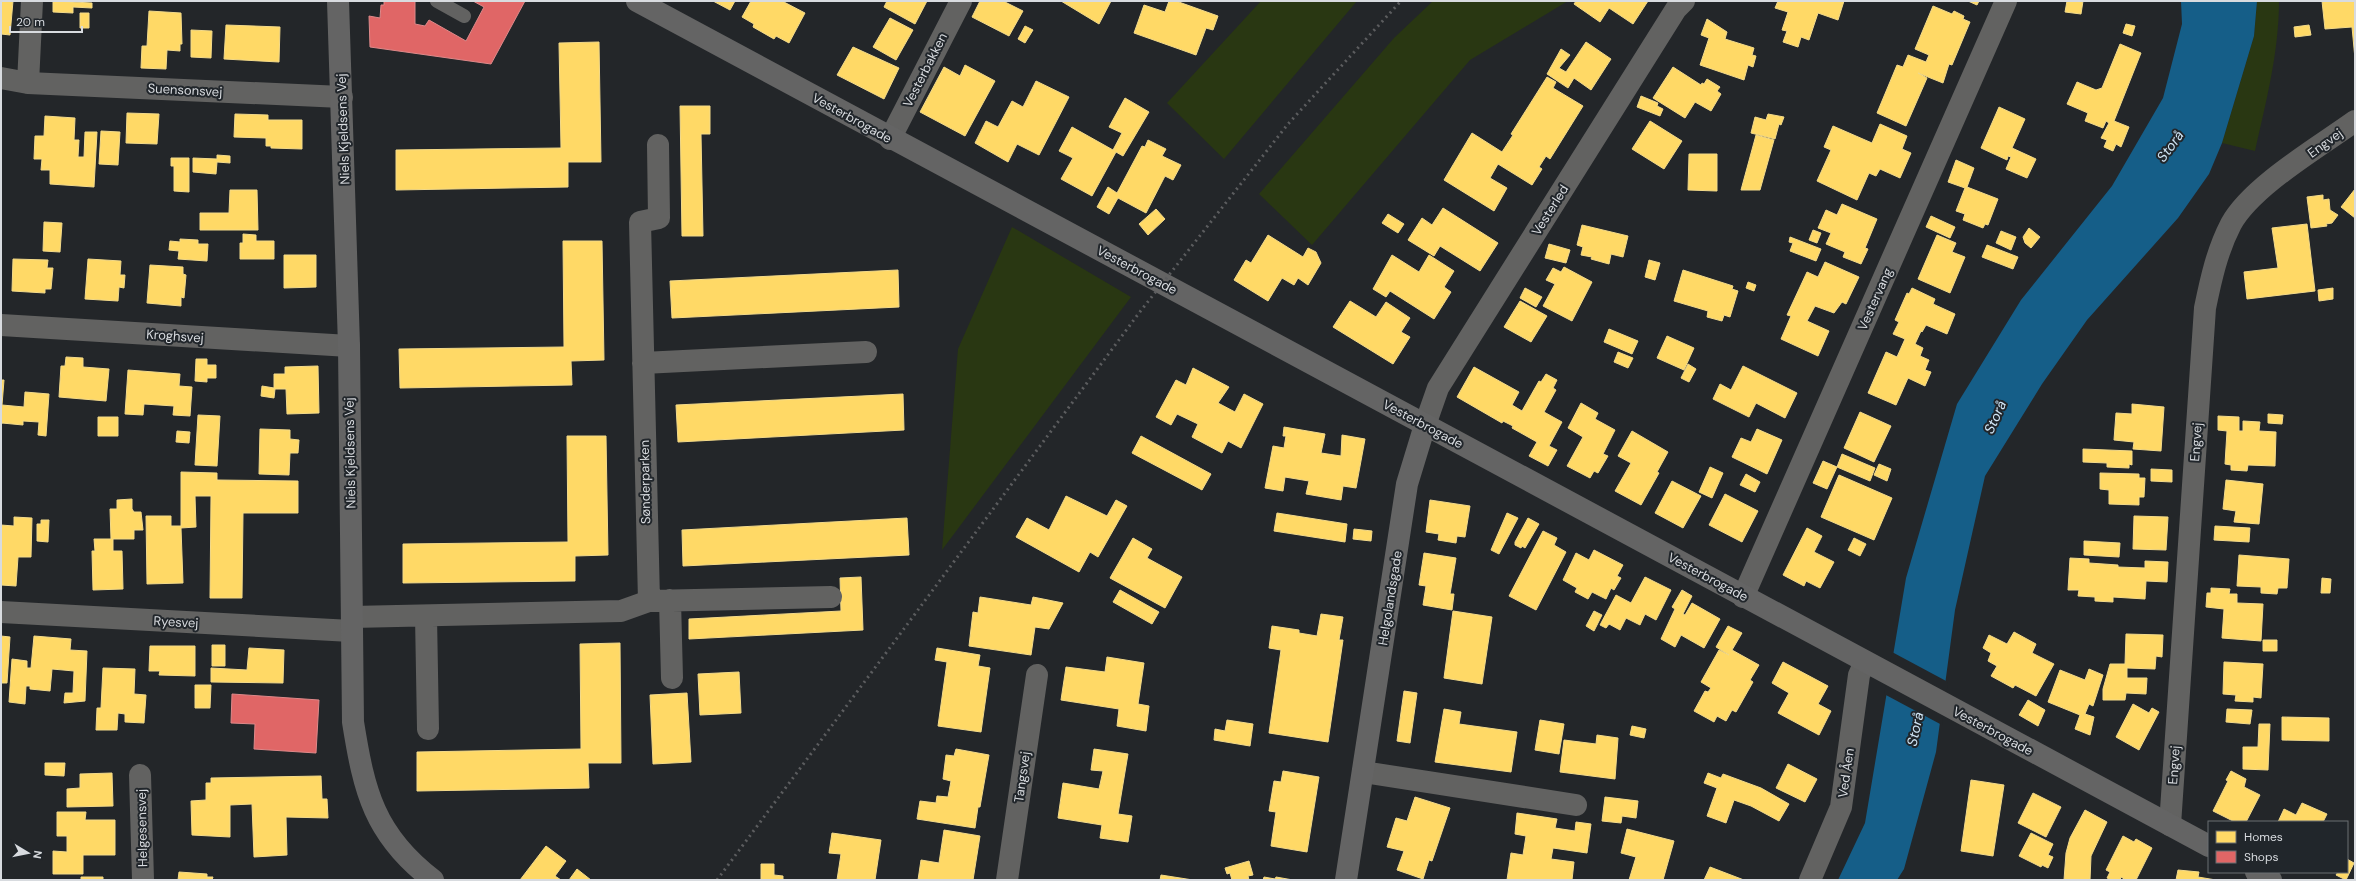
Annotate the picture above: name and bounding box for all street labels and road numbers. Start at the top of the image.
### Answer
street label: Vesterbakken [899,30,951,110]
street label: Niels Kjeldsens Vej [333,73,353,185]
street label: Suensonsvej [147,80,223,100]
street label: Vesterbrogade [809,89,895,147]
street label: Engvej [2304,125,2346,161]
street label: Vesterled [1528,181,1572,239]
street label: Vesterbrogade [1094,242,1180,298]
street label: Vestervang [1854,265,1896,333]
street label: Kroghsvej [146,326,204,346]
street label: Vesterbrogade [1380,396,1466,452]
street label: Niels Kjeldsens Vej [341,397,359,509]
street label: Engvej [2186,422,2206,462]
street label: Sønderparken [636,440,654,524]
street label: Helgolandsgade [1374,549,1406,647]
street label: Vesterbrogade [1665,549,1751,605]
street label: Ryesvej [153,612,199,632]
street label: Vesterbrogade [1950,703,2036,759]
street label: Engvej [2164,745,2184,785]
street label: Ved Åen [1834,747,1858,799]
street label: Tangsvej [1010,750,1034,804]
street label: Helgesensvej [133,789,151,867]

